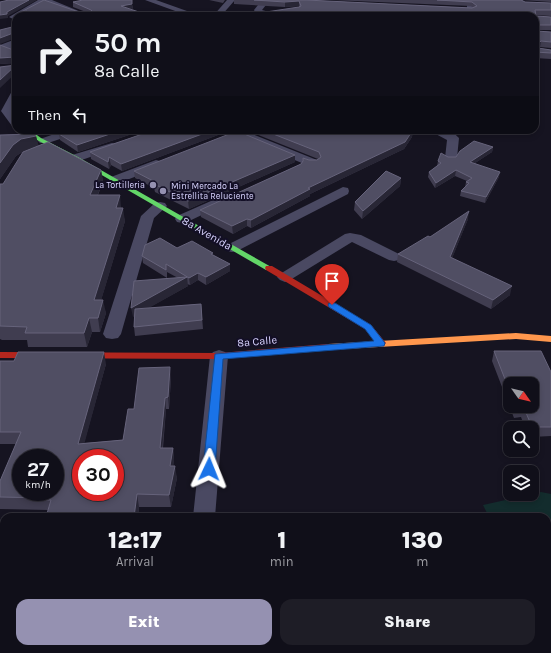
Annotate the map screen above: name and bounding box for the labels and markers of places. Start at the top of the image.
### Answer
place label: La Tortilleria [95,180,145,190]
marker: La Tortilleria [148,180,158,190]
place label: Mini Mercado La Estrellita Reluciente [171,181,254,201]
marker: Mini Mercado La Estrellita Reluciente [158,186,168,196]
pin [315,264,349,305]

